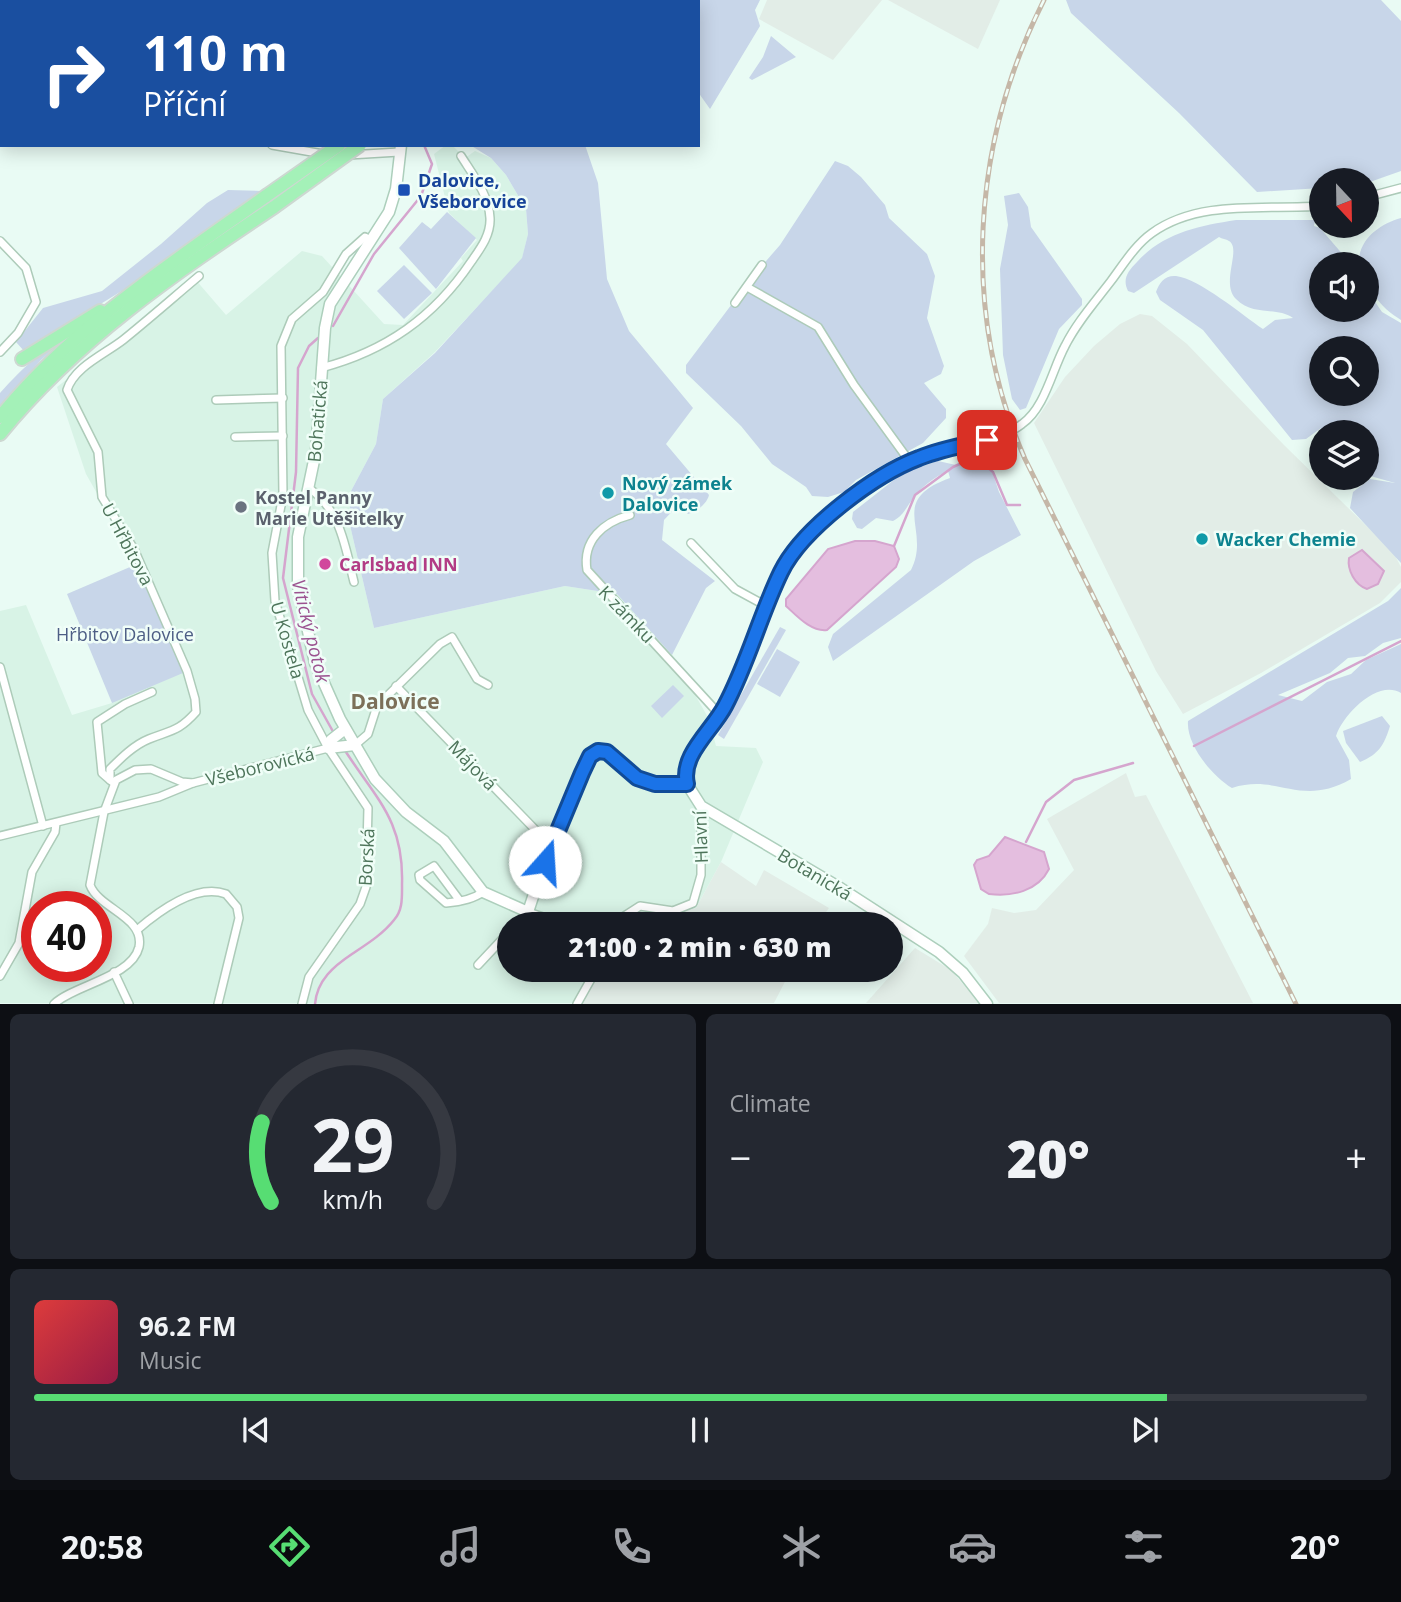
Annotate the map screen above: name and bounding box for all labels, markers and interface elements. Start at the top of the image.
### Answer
text: 110 m [143,19,288,85]
icon: right [28,28,119,119]
text: Příční [143,82,226,125]
place label: Dalovice, Všeborovice [418,168,527,213]
north arrow [1309,168,1379,238]
map controls [1309,168,1379,490]
marker: Dalovice, Všeborovice [396,182,412,198]
button: sound [1309,252,1379,322]
button: search [1309,336,1379,406]
street label: Bohatická [301,379,333,463]
pin [957,410,1017,470]
button: layers [1309,420,1379,490]
icon: arrive [968,421,1006,459]
place label: Nový zámek Dalovice [622,471,733,516]
place label: Kostel Panny Marie Utěšitelky [255,485,404,530]
marker: Nový zámek Dalovice [600,485,616,501]
street label: U Hřbitova [96,499,160,589]
marker: Kostel Panny Marie Utěšitelky [233,499,249,515]
place label: Wacker Chemie [1216,527,1356,551]
marker: Wacker Chemie [1194,531,1210,547]
place label: Carlsbad INN [339,552,458,576]
marker: Carlsbad INN [317,556,333,572]
water label: Vitický potok [286,577,337,686]
street label: K zámku [594,580,660,648]
street label: U Kostela [266,599,310,681]
park label: Hřbitov Dalovice [56,622,194,646]
district label: Dalovice [350,687,440,715]
street label: Májová [443,735,503,795]
street label: Všeborovická [203,741,317,791]
street label: Hlavní [687,810,713,864]
position arrow [508,825,582,899]
street label: Borská [353,827,379,887]
street label: Botanická [773,842,857,906]
speed limit sign: 40 [21,891,112,982]
text: 21:00 · 2 min · 630 m [569,929,831,965]
text: Climate [730,1087,811,1119]
text: 29 [311,1095,394,1194]
text: 20° [1007,1122,1090,1193]
text: − [730,1131,751,1183]
text: + [1345,1131,1367,1183]
text: km/h [322,1182,383,1216]
text: 96.2 FM [139,1308,237,1344]
text: Music [139,1344,202,1376]
icon: previous [237,1411,275,1449]
icon: pause [681,1411,719,1449]
icon: next [1126,1411,1164,1449]
icon: directions [265,1522,314,1571]
icon: music [436,1522,485,1571]
icon: phone [607,1522,656,1571]
icon: climate [777,1522,826,1571]
icon: car [948,1522,997,1571]
icon: filters [1119,1522,1168,1571]
text: 20:58 [61,1525,143,1568]
text: 20° [1290,1525,1340,1568]

